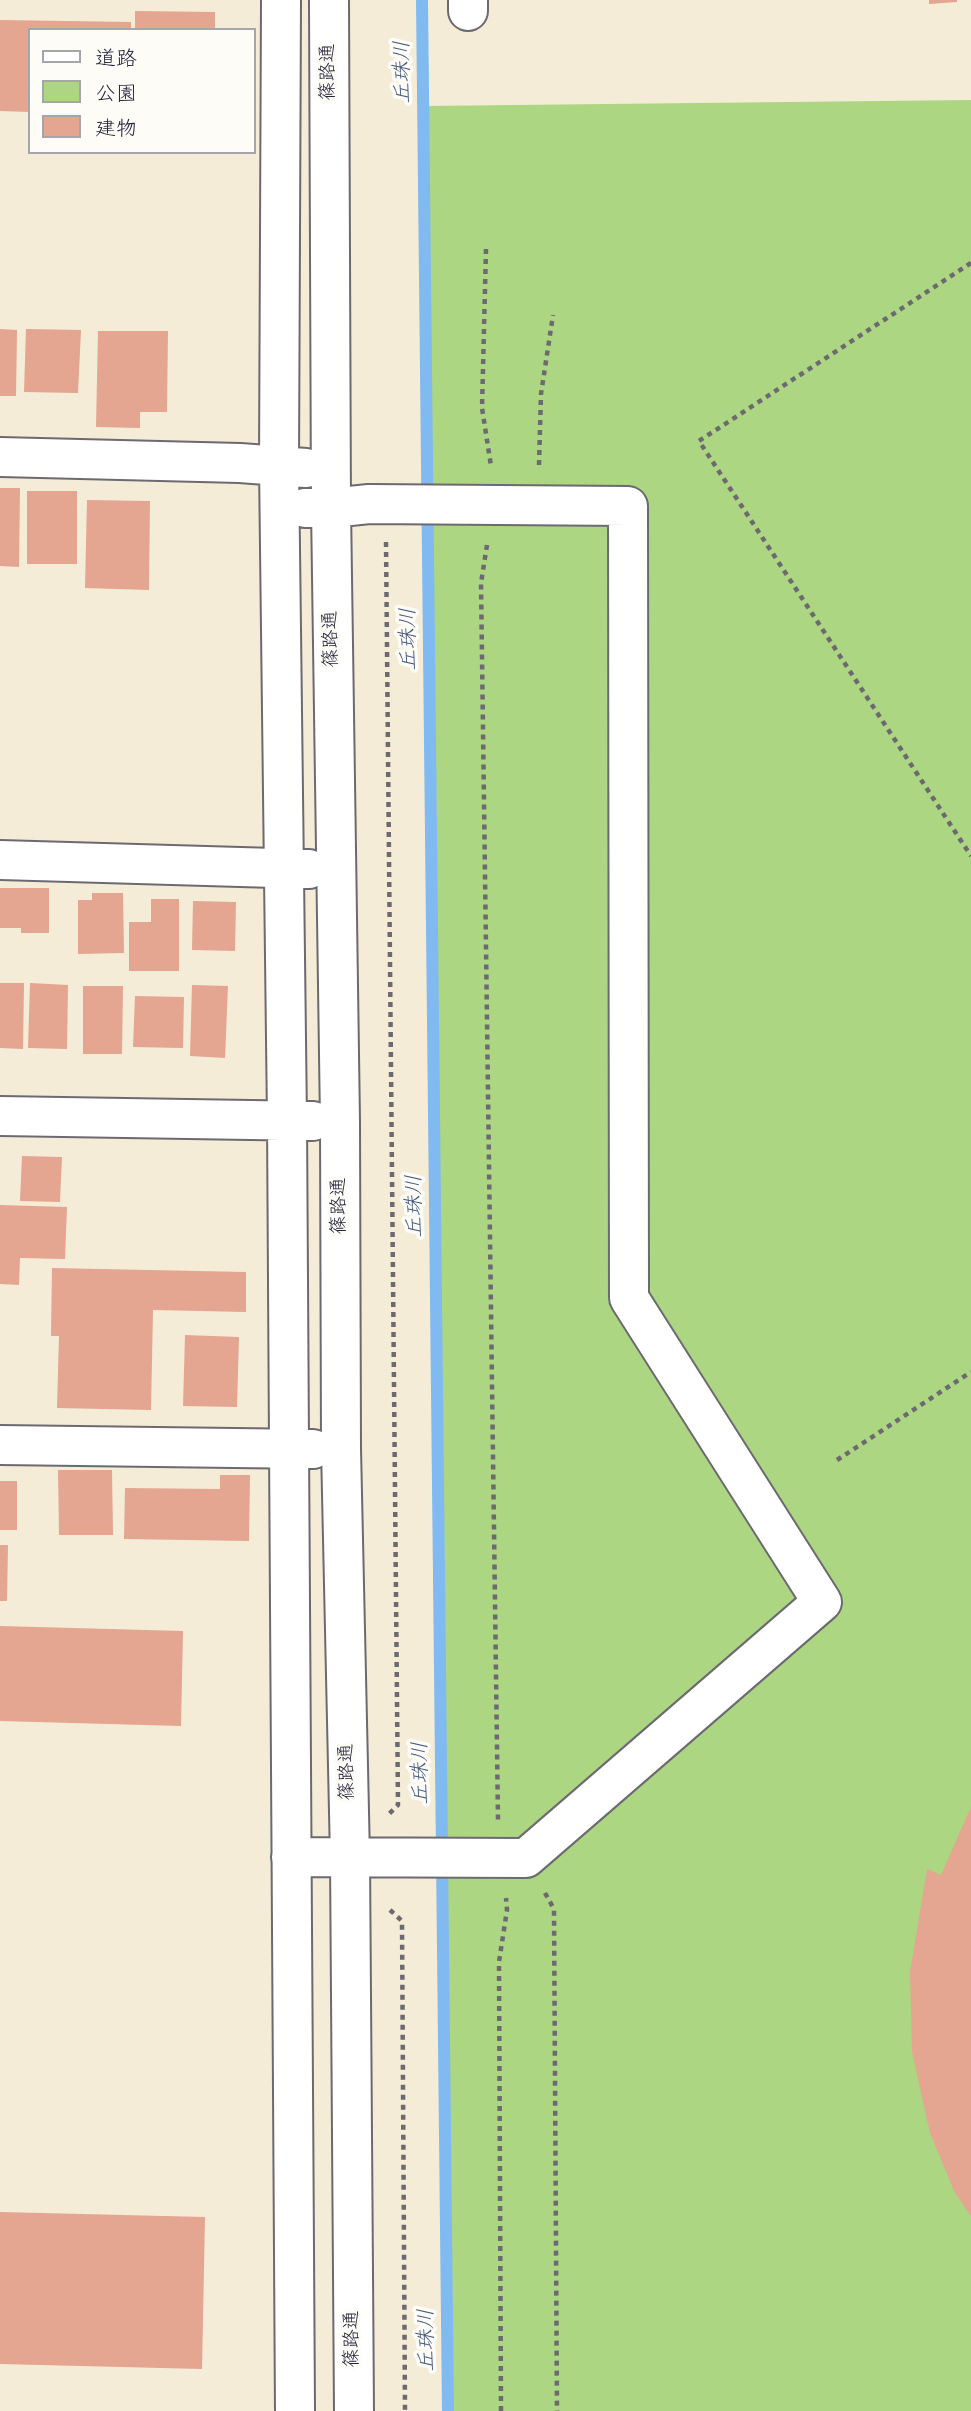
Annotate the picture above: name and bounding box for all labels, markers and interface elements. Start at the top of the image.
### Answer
legend [28,28,256,154]
water label: 丘珠川 [391,40,417,104]
text: 道路 [95,44,137,73]
street label: 篠路通 [318,44,340,100]
text: 公園 [95,79,137,108]
text: 建物 [95,114,137,143]
water label: 丘珠川 [397,607,423,671]
street label: 篠路通 [320,610,344,668]
water label: 丘珠川 [403,1174,429,1238]
street label: 篠路通 [329,1178,351,1234]
water label: 丘珠川 [409,1741,435,1805]
street label: 篠路通 [336,1743,360,1801]
water label: 丘珠川 [415,2308,441,2372]
street label: 篠路通 [342,2311,364,2367]

